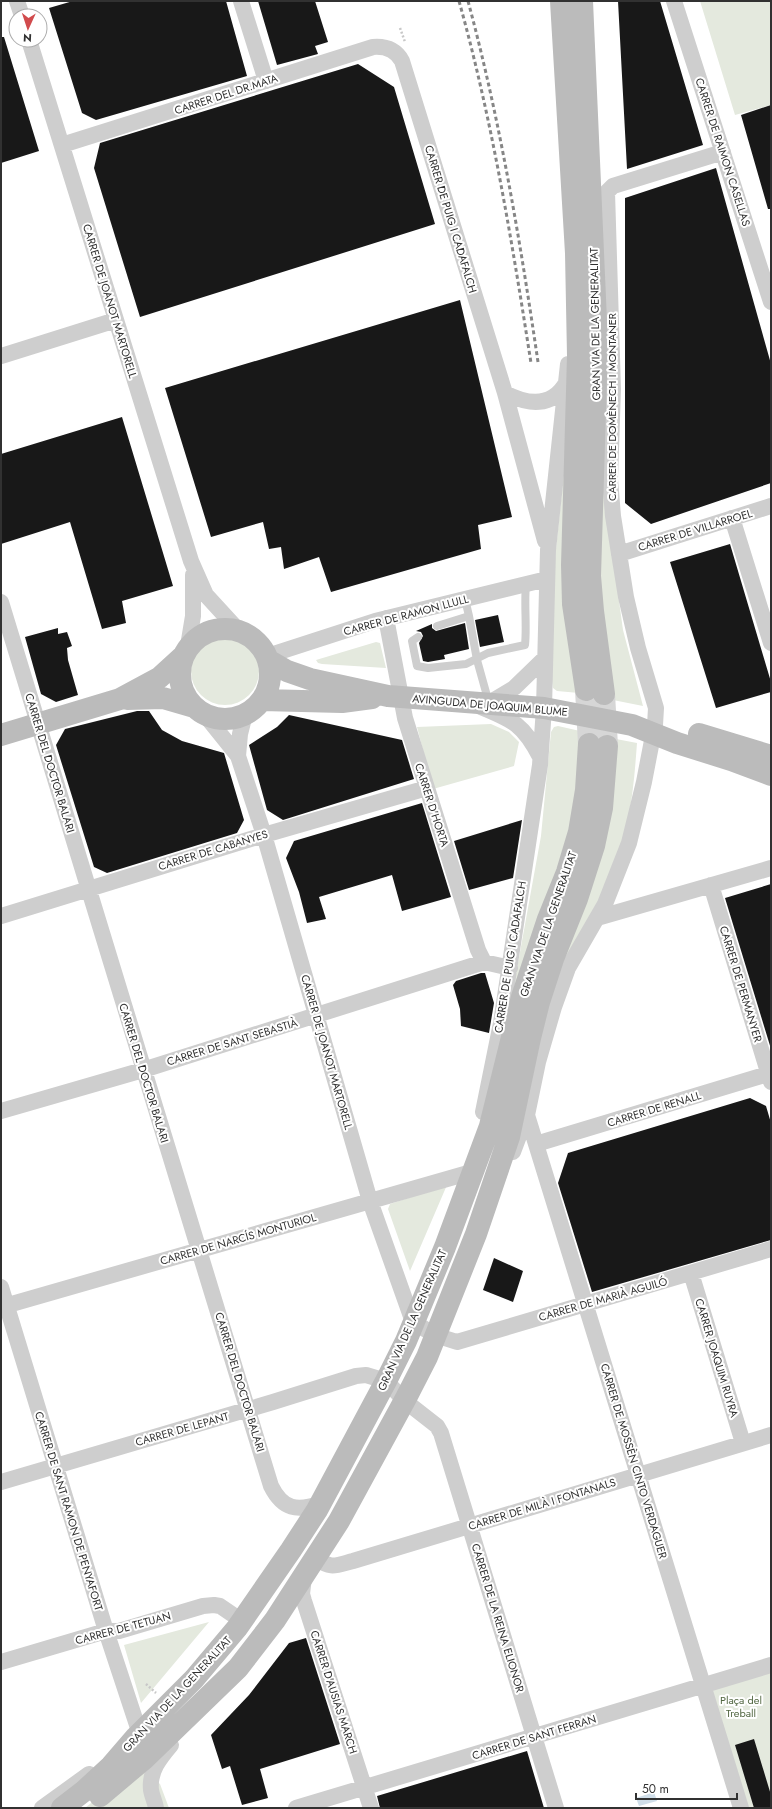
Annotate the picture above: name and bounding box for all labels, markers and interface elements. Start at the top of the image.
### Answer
north arrow [8,8,48,48]
text: N [23,30,32,46]
street label: CARRER DEL DR.MATA [172,69,280,118]
street label: CARRER DE RAIMON CASELLAS [691,76,755,228]
street label: CARRER DE PUIG I CADAFALCH [421,143,481,295]
street label: CARRER DE JOANOT MARTORELL [79,222,141,380]
street label: GRAN VIA DE LA GENERALITAT [586,247,604,401]
street label: CARRER DE DOMÈNECH I MONTANER [604,312,620,501]
street label: CARRER DE VILLARROEL [636,505,754,555]
street label: CARRER DE RAMON LLULL [342,591,470,639]
street label: AVINGUDA DE JOAQUIM BLUME [412,690,568,720]
street label: CARRER DEL DOCTOR BALARI [21,691,79,835]
street label: CARRER D'HORTA [411,761,453,850]
street label: CARRER DE CABANYES [156,826,270,874]
street label: GRAN VIA DE LA GENERALITAT [516,849,580,999]
street label: CARRER DE PUIG I CADAFALCH [490,880,530,1034]
street label: CARRER DE PERMANYER [716,924,767,1045]
street label: CARRER DE JOANOT MARTORELL [297,973,357,1131]
street label: CARRER DEL DOCTOR BALARI [115,1001,173,1145]
street label: CARRER DE SANT SEBASTIÀ [165,1014,300,1070]
street label: CARRER DE RENALL [605,1087,703,1131]
street label: CARRER DE NARCÍS MONTURIOL [158,1209,318,1269]
street label: GRAN VIA DE LA GENERALITAT [374,1247,450,1393]
street label: CARRER DE MARIÀ AGUILÓ [537,1273,670,1325]
street label: CARRER JOAQUIM RUYRA [691,1297,743,1420]
street label: CARRER DEL DOCTOR BALARI [211,1310,269,1454]
street label: CARRER DE MOSSÈN CINTO VERDAGUER [597,1361,672,1561]
street label: CARRER DE LEPANT [133,1408,231,1450]
street label: CARRER DE SANT RAMON DE PENYAFORT [31,1409,107,1613]
street label: CARRER DE MILÀ I FONTANALS [466,1474,618,1534]
street label: CARRER DE LA REINA ELIONOR [468,1542,529,1695]
street label: CARRER DE TETUAN [73,1608,173,1648]
street label: CARRER D'AUSIAS MARCH [307,1628,361,1756]
street label: GRAN VIA DE LA GENERALITAT [119,1633,235,1755]
park label: Plaça del Treball [720,1692,762,1721]
street label: CARRER DE SANT FERRAN [470,1710,598,1764]
scale bar [636,1775,737,1801]
text: 50 m [642,1780,669,1798]

